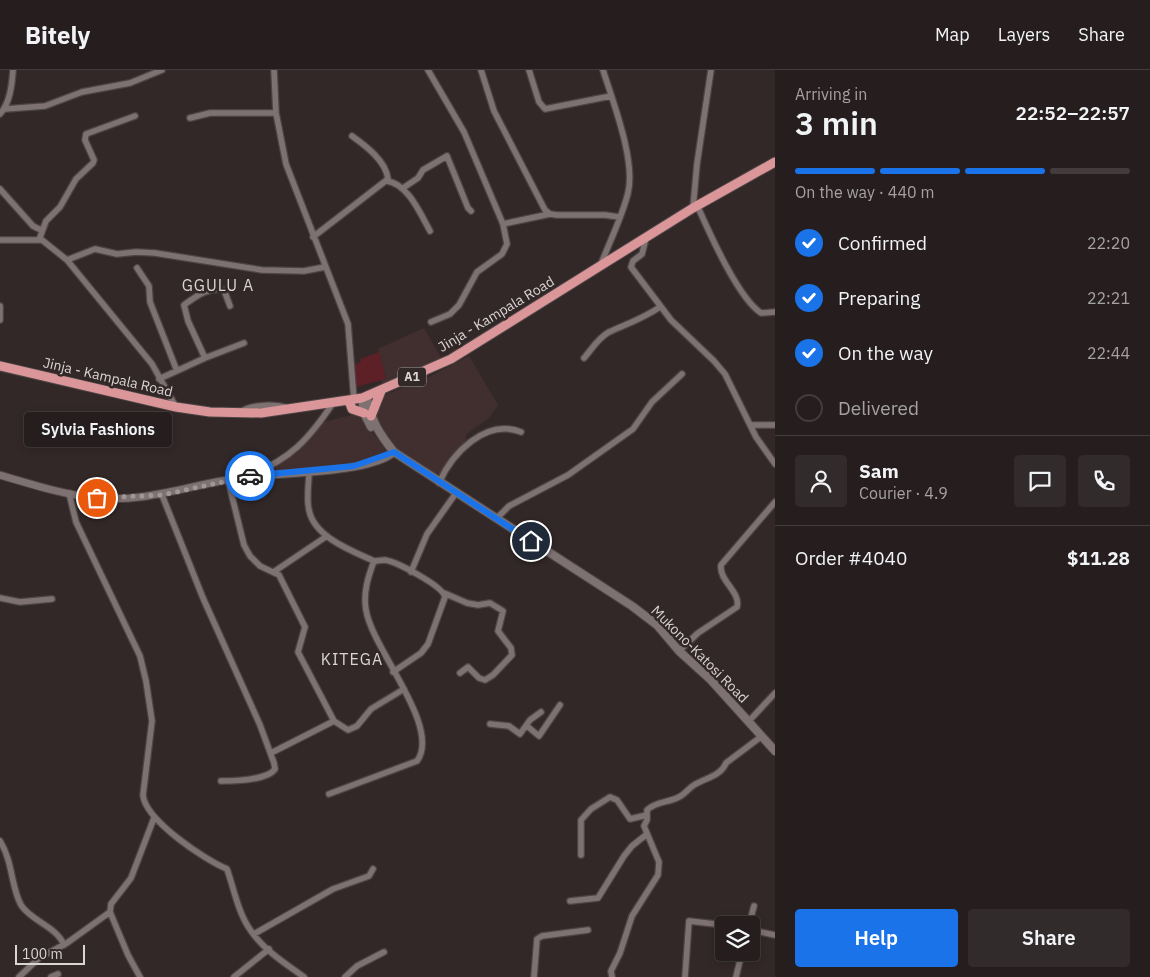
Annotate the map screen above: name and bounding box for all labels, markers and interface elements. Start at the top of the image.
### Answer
text: Bitely [25,19,90,51]
text: Map [935,23,970,46]
text: Layers [998,23,1050,46]
text: Share [1078,23,1125,46]
text: Arriving in [795,84,867,104]
text: 22:52–22:57 [1016,101,1130,125]
text: 3 min [795,102,878,144]
text: On the way · 440 m [795,182,934,202]
icon: check [795,229,823,257]
text: Confirmed [838,231,927,255]
text: 22:20 [1087,233,1130,253]
street label: Jinja - Kampala Road [435,272,557,356]
district label: GGULU A [182,275,254,295]
icon: check [795,284,823,312]
text: Preparing [838,286,920,310]
text: 22:21 [1087,288,1130,308]
icon: check [795,339,823,367]
text: On the way [838,341,933,365]
text: 22:44 [1087,343,1130,363]
street label: Jinja - Kampala Road [41,353,175,401]
road number: A1 [398,368,426,386]
text: Delivered [838,396,919,420]
callout: Sylvia Fashions [23,413,171,448]
text: Sylvia Fashions [41,419,155,439]
courier [225,451,275,501]
button: person [795,455,847,507]
button: chat [1014,455,1066,507]
button: phone [1078,455,1130,507]
text: Sam [859,459,899,483]
icon: car [236,462,264,490]
pin [76,477,118,519]
text: Courier · 4.9 [859,483,948,503]
icon: bag [83,484,111,512]
pin [510,520,552,562]
icon: home [517,527,545,555]
text: Order #4040 [795,546,907,570]
text: $11.28 [1067,546,1130,570]
street label: Mukono-Katosi Road [648,602,752,706]
district label: KITEGA [321,649,383,669]
button: Help [795,909,958,967]
button: Share [968,909,1130,967]
map controls [715,916,760,961]
button: layers [715,916,760,961]
scale bar [15,942,85,965]
text: 100 m [22,945,63,963]

